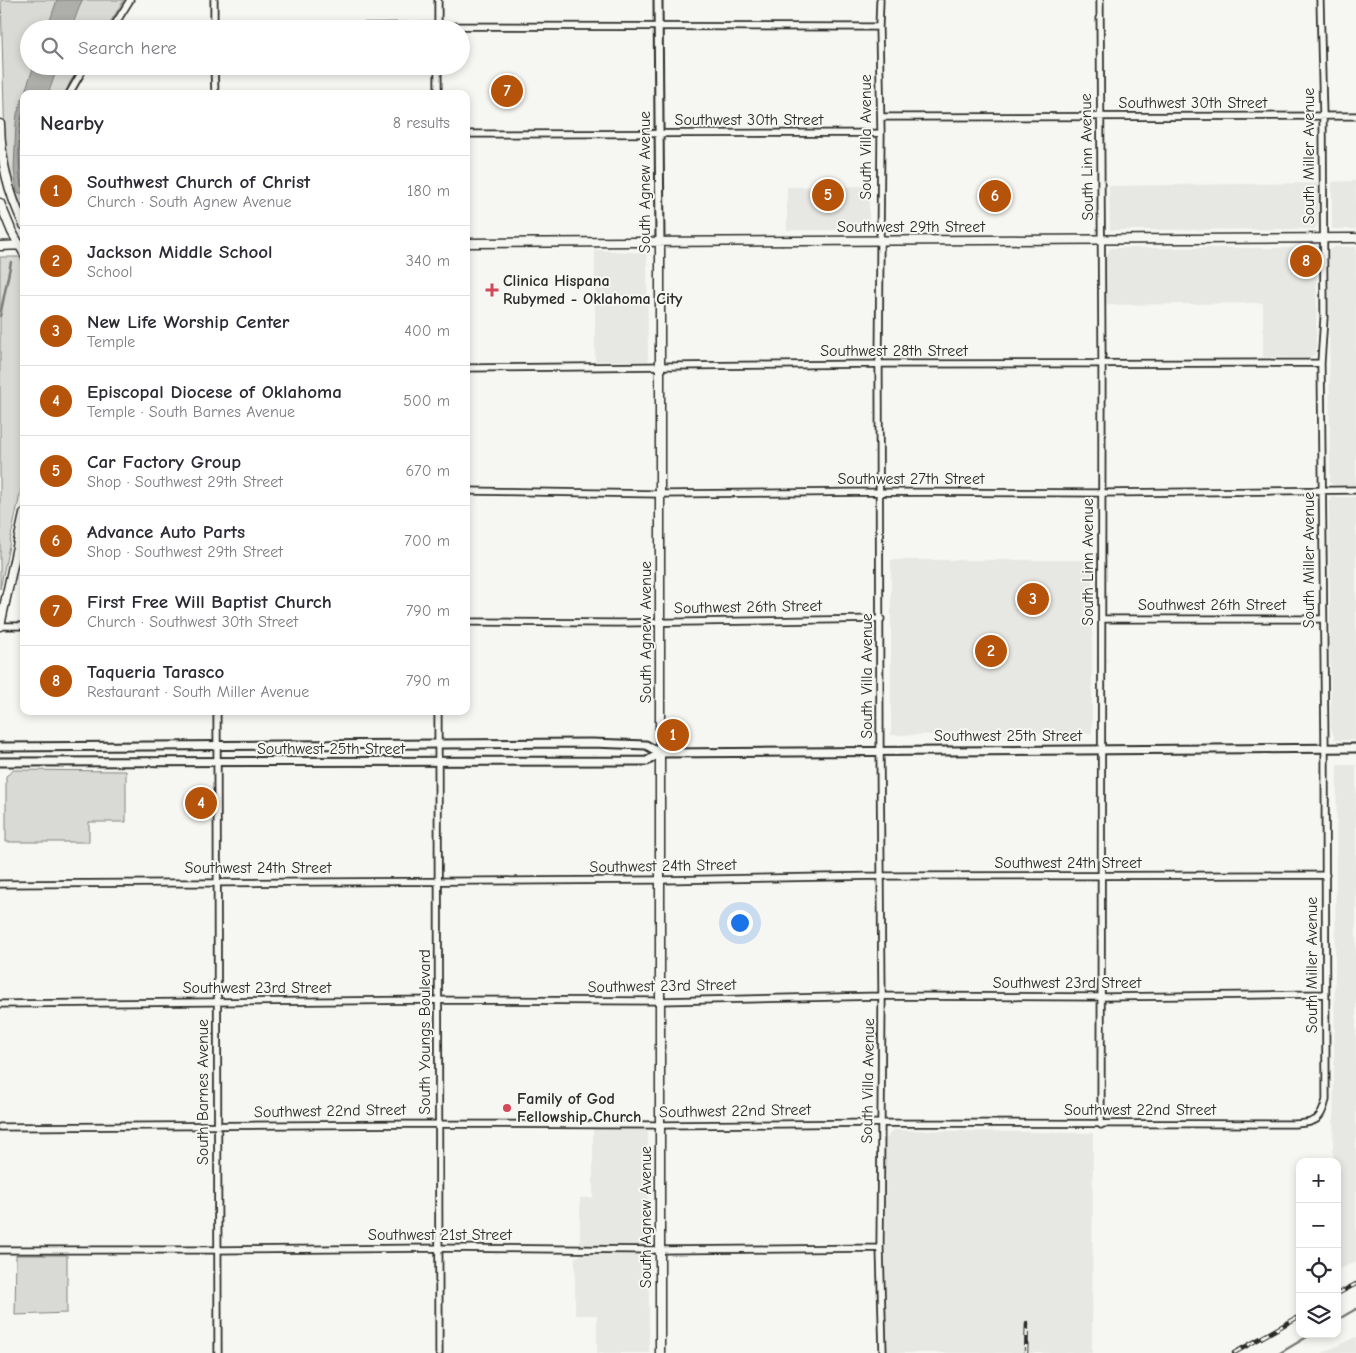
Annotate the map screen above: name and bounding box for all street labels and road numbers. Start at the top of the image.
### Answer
street label: South Villa Avenue [857,74,875,200]
street label: South Miller Avenue [1300,88,1318,224]
street label: South Linn Avenue [1077,93,1097,221]
street label: Southwest 30th Street [1119,94,1268,112]
street label: South Agnew Avenue [636,111,654,253]
street label: Southwest 30th Street [675,111,824,129]
street label: Southwest 29th Street [837,218,985,236]
street label: Southwest 28th Street [820,342,968,360]
street label: Southwest 27th Street [838,470,985,488]
street label: South Miller Avenue [1300,492,1318,628]
street label: South Linn Avenue [1079,498,1097,626]
street label: South Agnew Avenue [637,561,655,703]
street label: Southwest 26th Street [1138,596,1286,614]
street label: Southwest 26th Street [674,597,823,617]
street label: South Villa Avenue [858,613,876,739]
street label: Southwest 25th Street [934,727,1082,745]
street label: Southwest 25th Street [257,740,405,758]
street label: Southwest 24th Street [994,854,1142,872]
street label: Southwest 24th Street [589,856,737,876]
street label: Southwest 24th Street [184,859,332,877]
street label: South Miller Avenue [1303,897,1321,1033]
street label: South Youngs Boulevard [416,949,434,1115]
street label: Southwest 23rd Street [993,974,1142,992]
street label: Southwest 23rd Street [587,976,737,996]
street label: Southwest 23rd Street [183,979,332,997]
street label: South Villa Avenue [858,1018,878,1144]
street label: South Barnes Avenue [194,1019,212,1165]
street label: Southwest 22nd Street [254,1101,407,1121]
street label: Southwest 22nd Street [659,1101,812,1121]
street label: Southwest 22nd Street [1064,1101,1216,1119]
street label: South Agnew Avenue [637,1146,655,1288]
street label: Southwest 21st Street [368,1226,512,1244]

